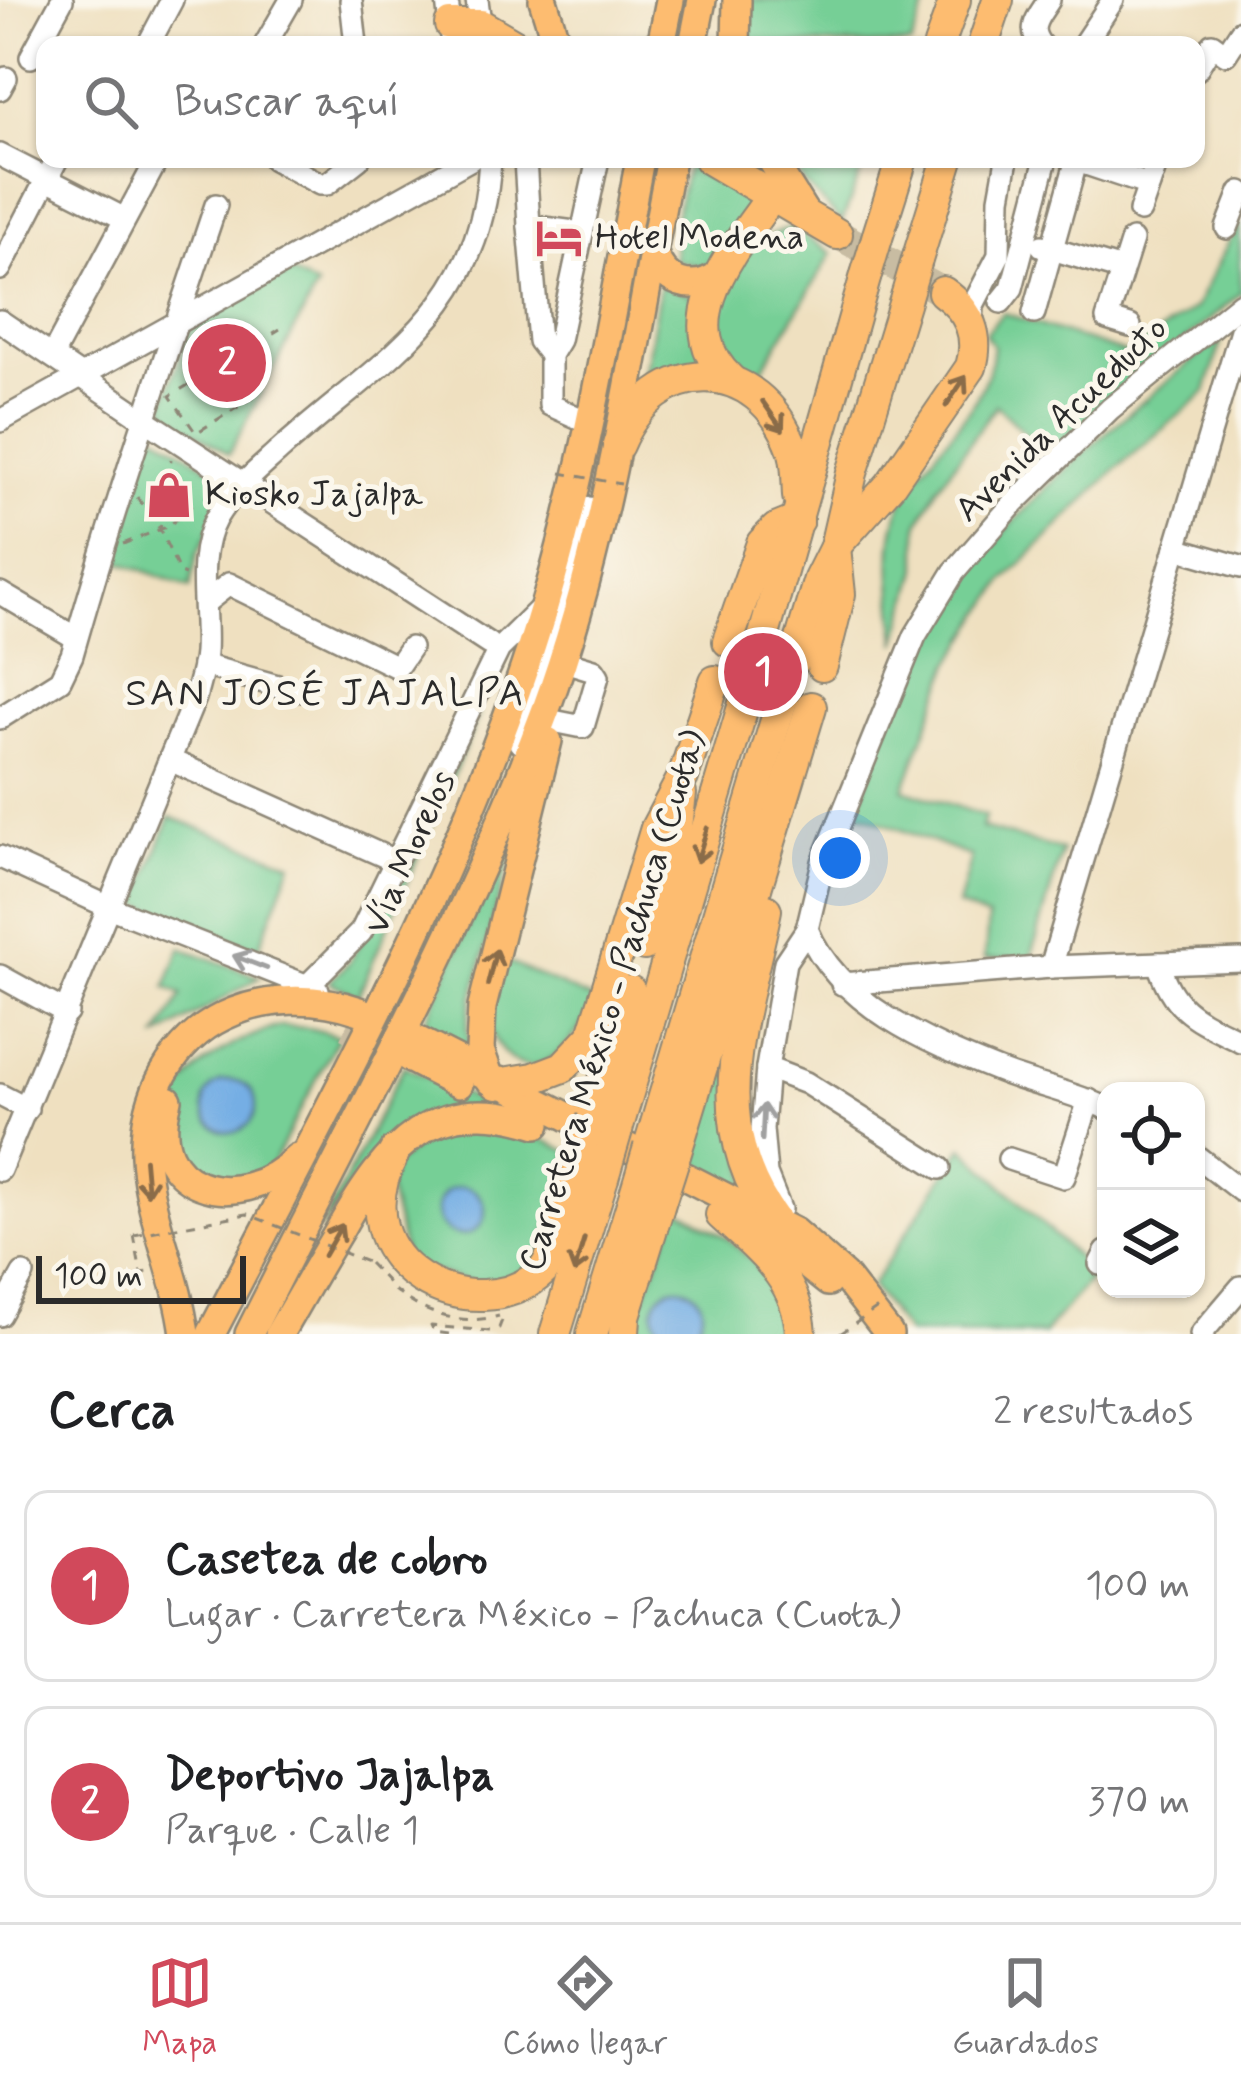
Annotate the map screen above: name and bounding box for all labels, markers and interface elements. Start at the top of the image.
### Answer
search box [36,36,1205,168]
icon: search [78,69,144,135]
text: Buscar aquí [174,73,400,132]
hotel icon: Hotel Modena [534,213,584,263]
place label: Hotel Modena [595,215,804,262]
street label: Avenida Acueducto [946,306,1178,534]
pin: 2 [188,318,266,408]
one-way arrow [943,374,968,408]
one-way arrow [760,399,785,432]
shop icon: Kiosko Jajalpa [144,470,194,520]
place label: Kiosko Jajalpa [205,472,423,519]
pin: 1 [724,627,802,717]
district label: SAN JOSÉ JAJALPA [125,669,527,720]
street label: Carretera México - Pachuca (Cuota) [509,725,719,1277]
street label: Vía Morelos [354,764,468,942]
one-way arrow [690,825,712,863]
your location [810,828,870,888]
one-way arrow [482,949,504,987]
one-way arrow [232,950,269,971]
map controls [1097,1082,1205,1298]
button: locate [1097,1082,1205,1190]
one-way arrow [752,1103,775,1142]
one-way arrow [135,1157,158,1196]
button: layers [1097,1190,1205,1298]
one-way arrow [322,1223,346,1258]
one-way arrow [566,1236,588,1274]
scale bar [36,1250,246,1303]
text: 100 m [54,1255,143,1299]
text: Cerca [48,1379,176,1445]
text: 2 resultados [993,1387,1193,1438]
text: Casetea de cobro [165,1531,488,1590]
text: 1 [81,1561,99,1612]
text: 100 m [1085,1561,1190,1612]
text: Lugar · Carretera México - Pachuca (Cuota) [165,1590,901,1641]
text: Deportivo Jajalpa [165,1747,494,1806]
text: 2 [80,1777,100,1828]
text: 370 m [1088,1777,1190,1828]
text: Parque · Calle 1 [165,1806,419,1857]
tab: Mapa [142,1950,218,2066]
tab: Cómo llegar [502,1950,667,2066]
tab: Guardados [952,1950,1099,2066]

